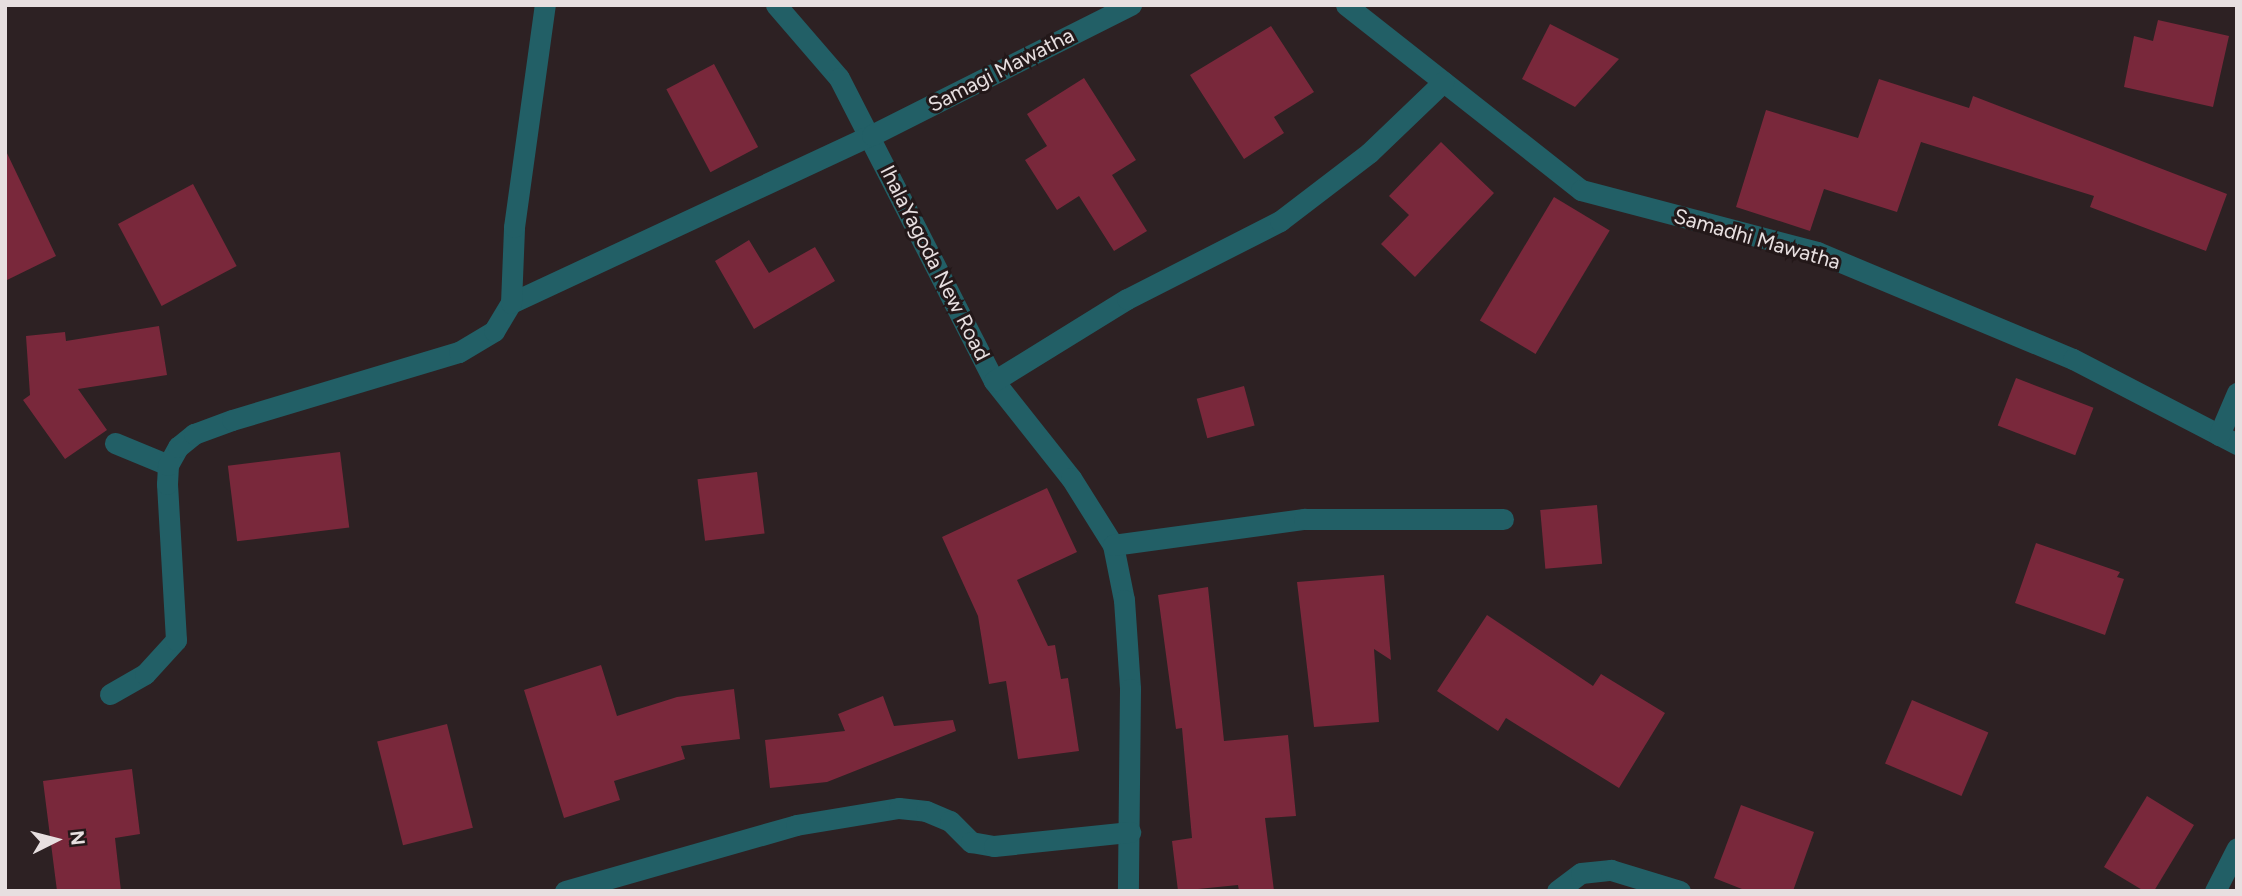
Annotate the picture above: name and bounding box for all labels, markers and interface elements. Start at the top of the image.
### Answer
street label: Samagi Mawatha [924,22,1078,118]
street label: IhalaYagoda New Road [875,161,995,365]
street label: Samadhi Mawatha [1671,203,1843,275]
north arrow [21,805,91,875]
text: N [65,829,90,846]

